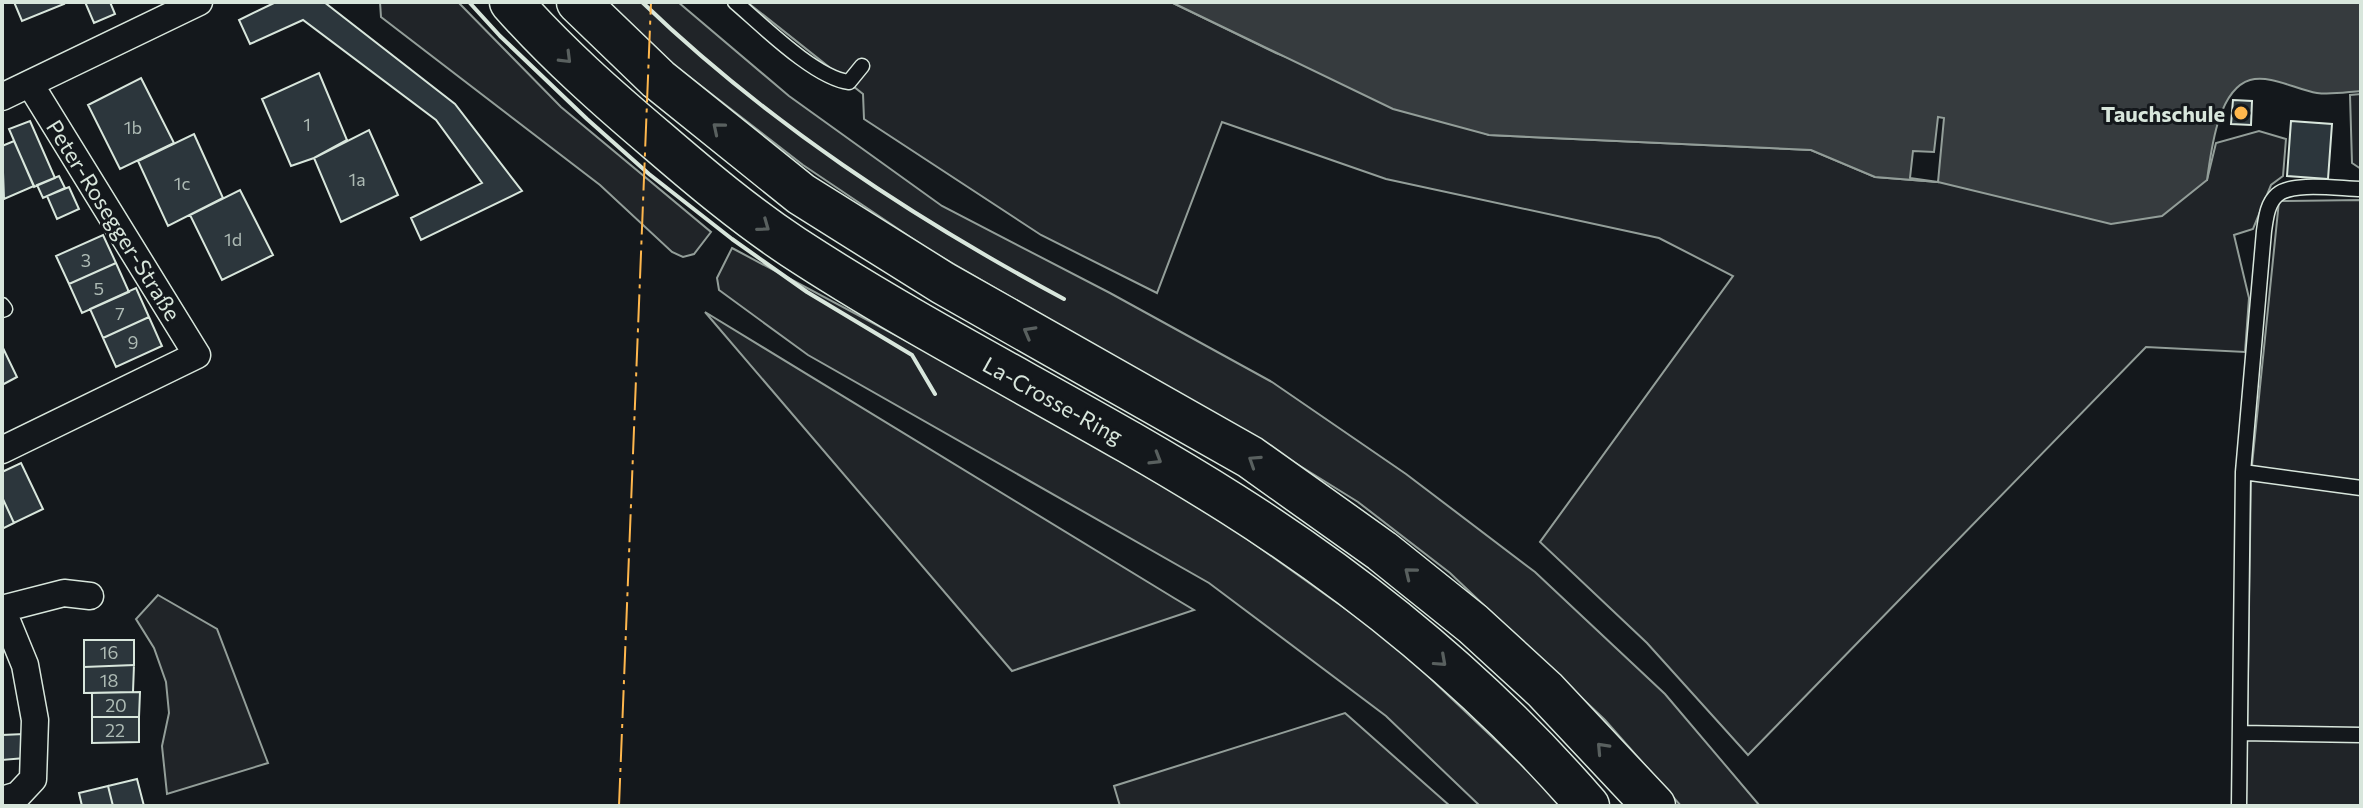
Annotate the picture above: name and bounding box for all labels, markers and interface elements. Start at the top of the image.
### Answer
one-way arrow [557,49,571,63]
place label: Tauchschule [2101,100,2225,127]
marker: Tauchschule [2232,104,2250,122]
house number: 1 [303,113,311,135]
street label: Peter-Rosegger-Straße [41,114,187,326]
house number: 1b [124,116,142,138]
one-way arrow [713,123,727,138]
house number: 1a [348,168,366,190]
house number: 1c [174,172,190,194]
one-way arrow [755,216,770,231]
house number: 1d [224,228,242,250]
house number: 3 [81,249,91,271]
house number: 5 [94,277,104,299]
house number: 7 [115,302,125,324]
one-way arrow [1023,326,1037,342]
house number: 9 [128,331,138,353]
street label: La-Crosse-Ring [978,350,1128,450]
one-way arrow [1147,449,1162,464]
one-way arrow [1249,455,1263,470]
one-way arrow [1405,568,1419,583]
house number: 16 [100,641,118,663]
one-way arrow [1432,652,1446,666]
house number: 18 [100,669,118,691]
house number: 20 [105,694,127,716]
house number: 22 [105,719,125,741]
one-way arrow [1596,743,1611,757]

